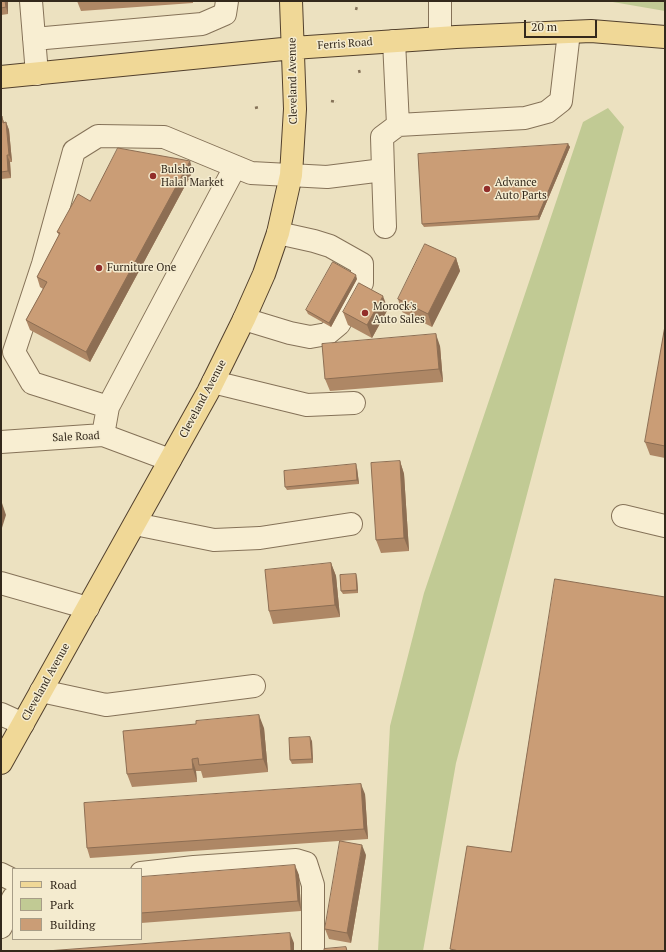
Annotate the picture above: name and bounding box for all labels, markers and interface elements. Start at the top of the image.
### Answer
scale bar [526,12,599,38]
text: 20 m [531,19,557,34]
street label: Ferris Road [317,35,373,53]
street label: Cleveland Avenue [286,37,300,125]
place label: Bulsho Halal Market [161,163,224,189]
marker: Bulsho Halal Market [148,171,158,181]
place label: Advance Auto Parts [495,176,547,202]
marker: Advance Auto Parts [482,184,492,194]
place label: Furniture One [107,261,176,275]
marker: Furniture One [94,263,104,273]
place label: Morock's Auto Sales [373,300,425,326]
marker: Morock's Auto Sales [360,308,370,318]
street label: Cleveland Avenue [177,358,229,440]
street label: Sale Road [52,429,100,445]
street label: Cleveland Avenue [19,641,73,723]
legend [12,868,142,940]
text: Road [50,877,77,892]
text: Park [50,897,74,912]
text: Building [50,917,95,932]

